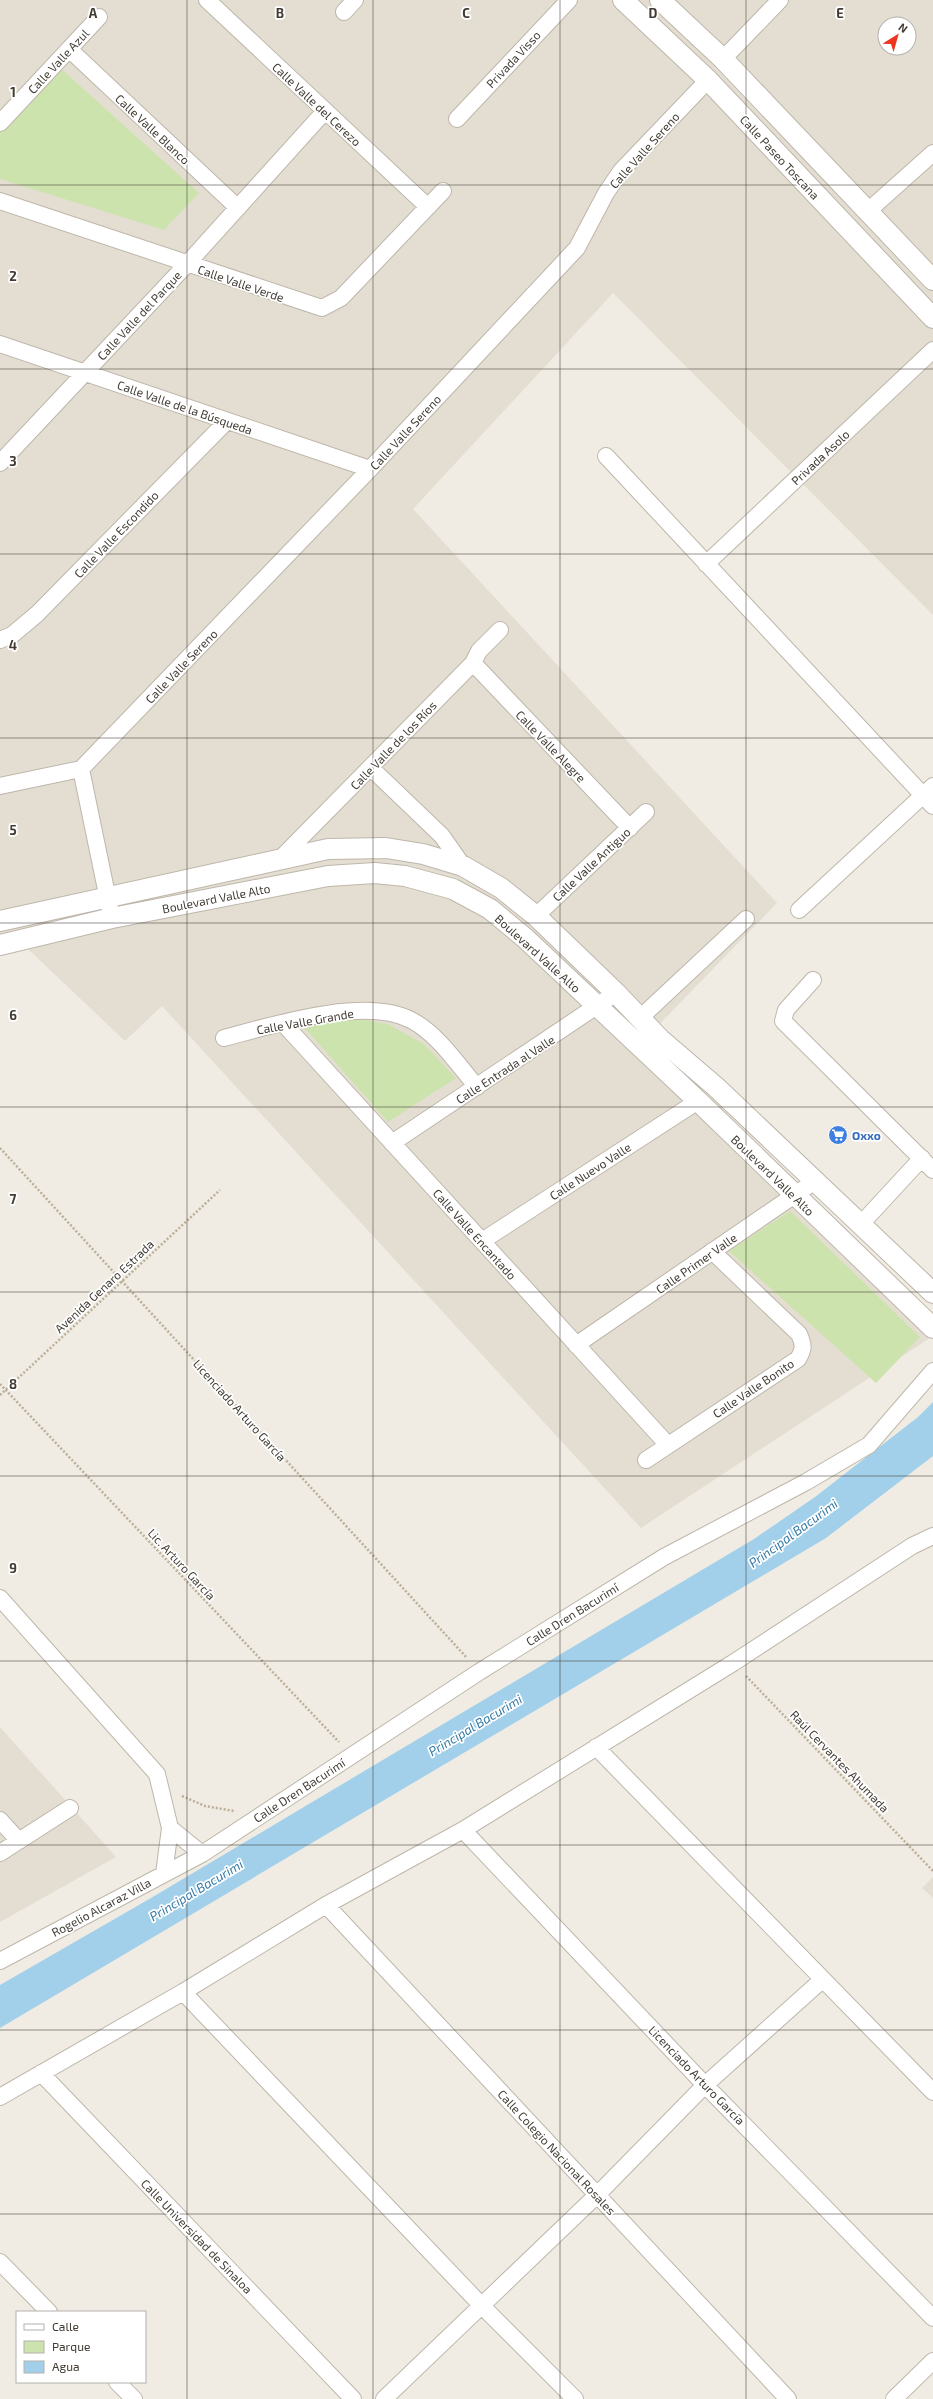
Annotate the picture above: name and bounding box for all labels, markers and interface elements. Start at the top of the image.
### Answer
text: A [89,5,98,21]
text: B [276,5,284,21]
text: C [462,5,470,21]
text: D [649,5,658,21]
text: E [836,5,844,21]
north arrow [877,16,917,56]
text: N [896,20,910,35]
street label: Calle Valle Azul [25,26,92,96]
street label: Privada Visso [483,27,543,90]
street label: Calle Valle del Cerezo [270,59,364,149]
text: 1 [10,84,16,100]
street label: Calle Valle Blanco [113,91,193,167]
street label: Calle Valle Sereno [606,109,682,191]
street label: Calle Paseo Toscana [738,112,822,202]
street label: Calle Valle Verde [196,262,286,304]
street label: Calle Valle del Parque [94,267,184,363]
text: 2 [9,268,17,284]
street label: Calle Valle de la Búsqueda [116,377,254,437]
street label: Calle Valle Sereno [367,392,443,472]
street label: Privada Asolo [788,426,852,487]
text: 3 [9,453,17,469]
street label: Calle Valle Escondido [71,488,161,580]
street label: Calle Valle Sereno [142,626,220,706]
text: 4 [9,637,17,653]
street label: Calle Valle de los Ríos [347,698,439,792]
street label: Calle Valle Alegre [513,707,589,785]
text: 5 [9,822,17,838]
street label: Calle Valle Antiguo [549,824,633,904]
street label: Boulevard Valle Alto [161,881,271,915]
street label: Boulevard Valle Alto [493,911,584,995]
street label: Calle Valle Grande [255,1006,355,1036]
text: 6 [9,1007,17,1023]
street label: Calle Entrada al Valle [453,1032,557,1106]
supermarket icon: Oxxo [827,1124,849,1146]
place label: Oxxo [852,1128,881,1142]
street label: Boulevard Valle Alto [729,1132,817,1218]
street label: Calle Nuevo Valle [547,1140,633,1202]
street label: Calle Valle Encantado [431,1186,520,1282]
text: 7 [10,1191,17,1207]
street label: Calle Primer Valle [653,1230,739,1296]
street label: Avenida Genaro Estrada [52,1237,156,1335]
street label: Licenciado Arturo García [191,1356,289,1464]
street label: Calle Valle Bonito [710,1356,796,1420]
text: 8 [9,1376,17,1392]
water label: Principal Bacurimi [745,1495,841,1571]
street label: Lic. Arturo García [145,1526,219,1602]
text: 9 [9,1560,17,1576]
street label: Calle Dren Bacurimí [523,1579,622,1648]
water label: Principal Bacurimi [425,1691,525,1759]
street label: Raúl Cervantes Ahumada [788,1707,892,1815]
street label: Calle Dren Bacurimí [251,1755,348,1825]
water label: Principal Bacurimi [146,1856,246,1924]
street label: Rogelio Alcaraz Villa [49,1875,153,1939]
street label: Licenciado Arturo García [646,2023,748,2127]
street label: Calle Colegio Nacional Rosales [495,2087,619,2217]
street label: Calle Universidad de Sinaloa [139,2176,255,2296]
legend [16,2311,146,2383]
text: Calle [52,2319,79,2333]
text: Parque [52,2339,90,2353]
text: Agua [52,2359,80,2373]

